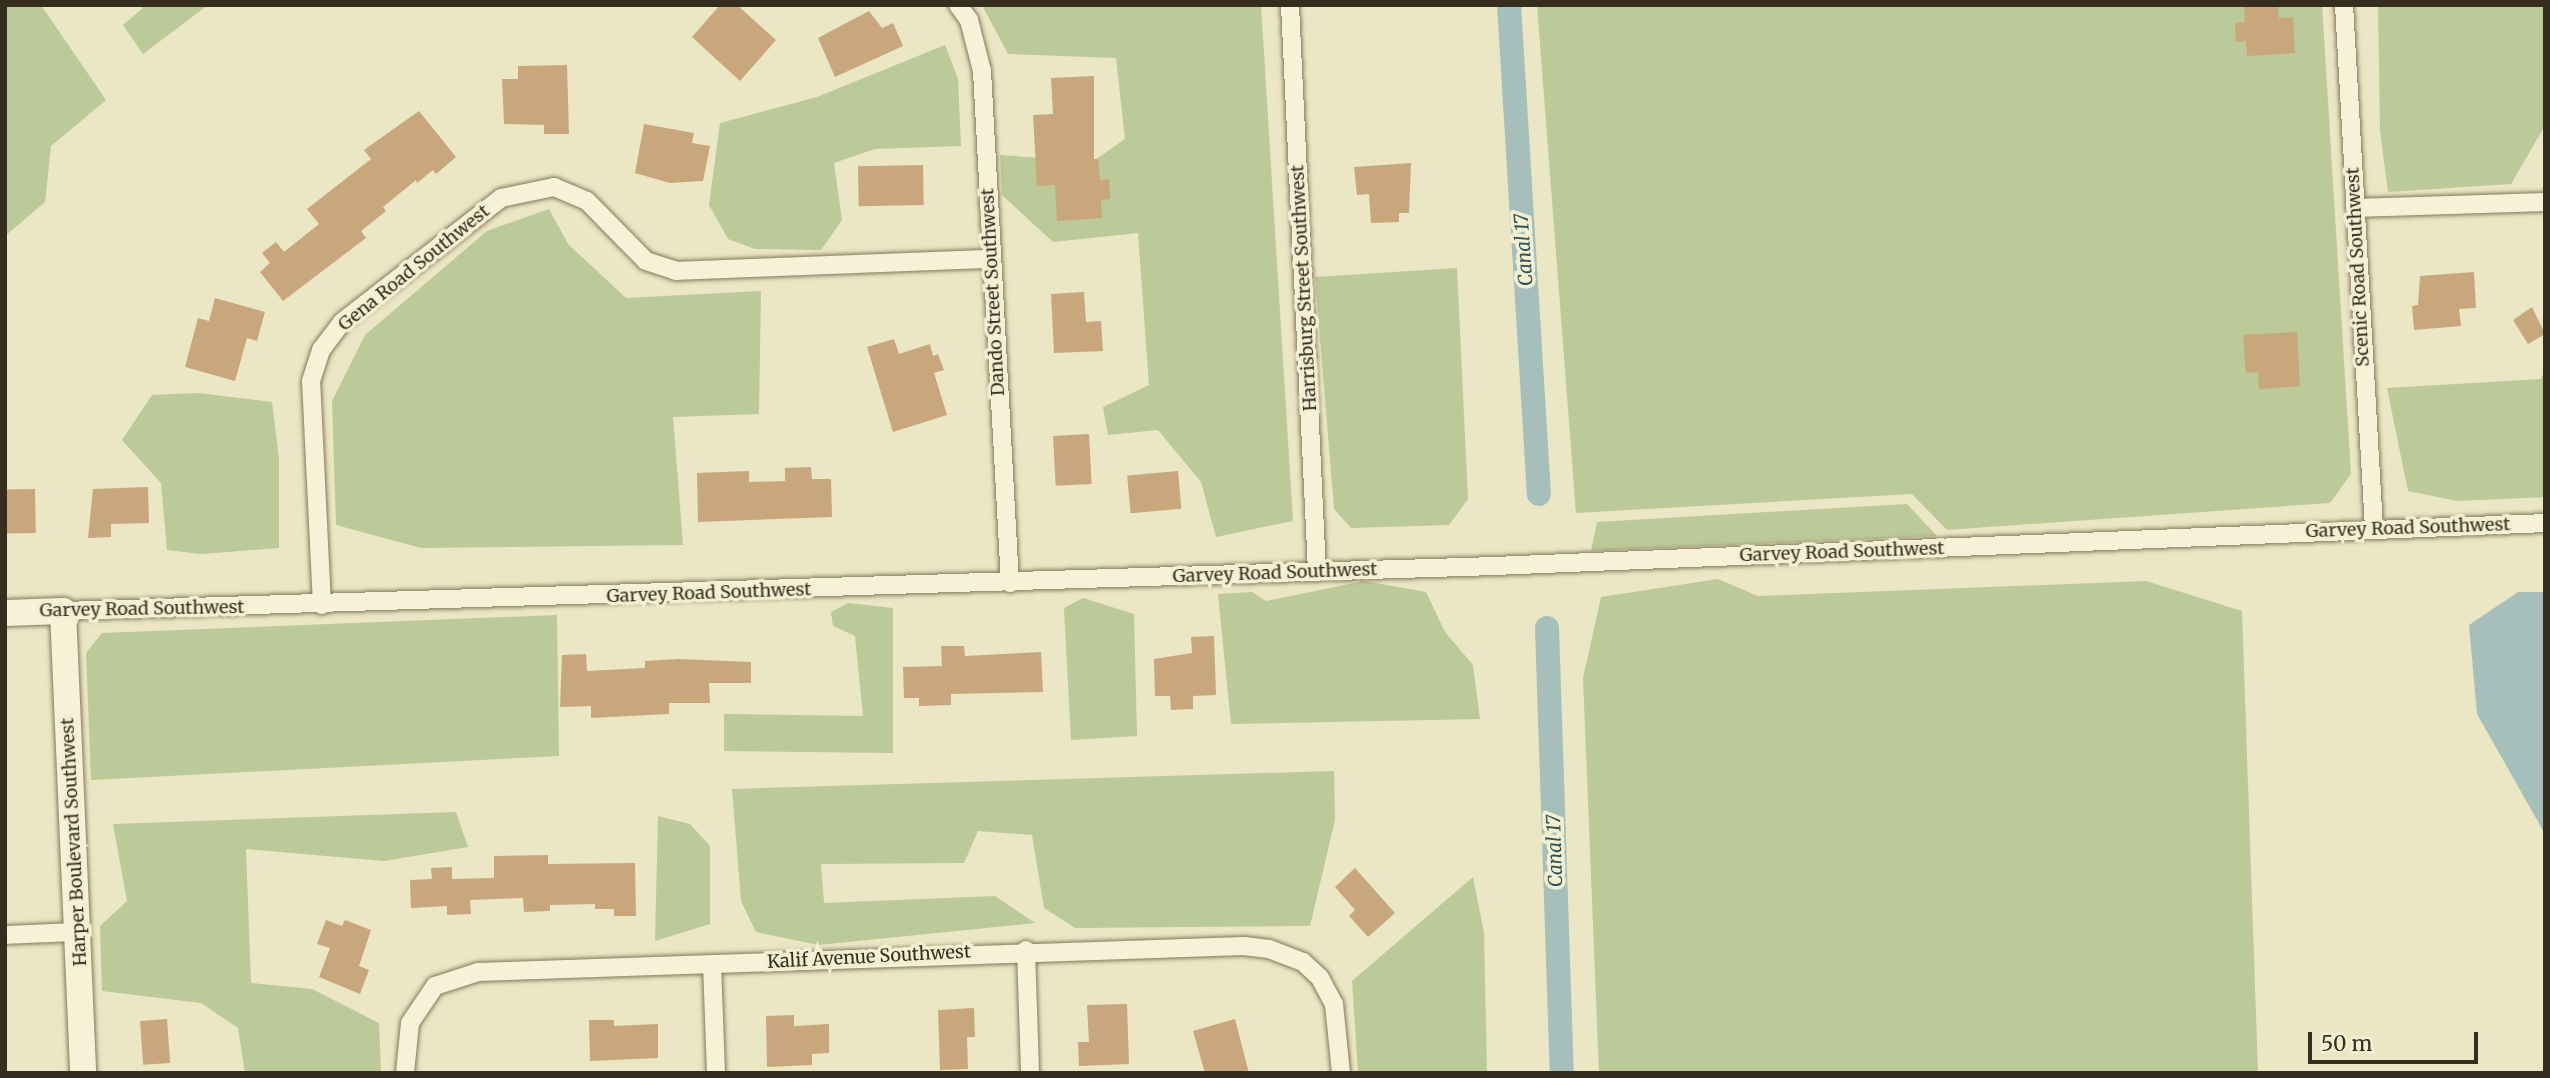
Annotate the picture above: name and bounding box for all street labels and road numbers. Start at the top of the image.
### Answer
street label: Harrisburg Street Southwest [1287,164,1321,412]
street label: Scenic Road Southwest [2342,167,2374,367]
street label: Dando Street Southwest [977,188,1009,396]
street label: Gena Road Southwest [334,200,494,336]
street label: Garvey Road Southwest [2305,514,2511,542]
street label: Garvey Road Southwest [1739,538,1945,566]
street label: Garvey Road Southwest [1172,559,1378,587]
street label: Garvey Road Southwest [606,579,812,607]
street label: Garvey Road Southwest [39,596,245,622]
street label: Harper Boulevard Southwest [57,717,91,967]
street label: Kalif Avenue Southwest [767,941,971,973]

